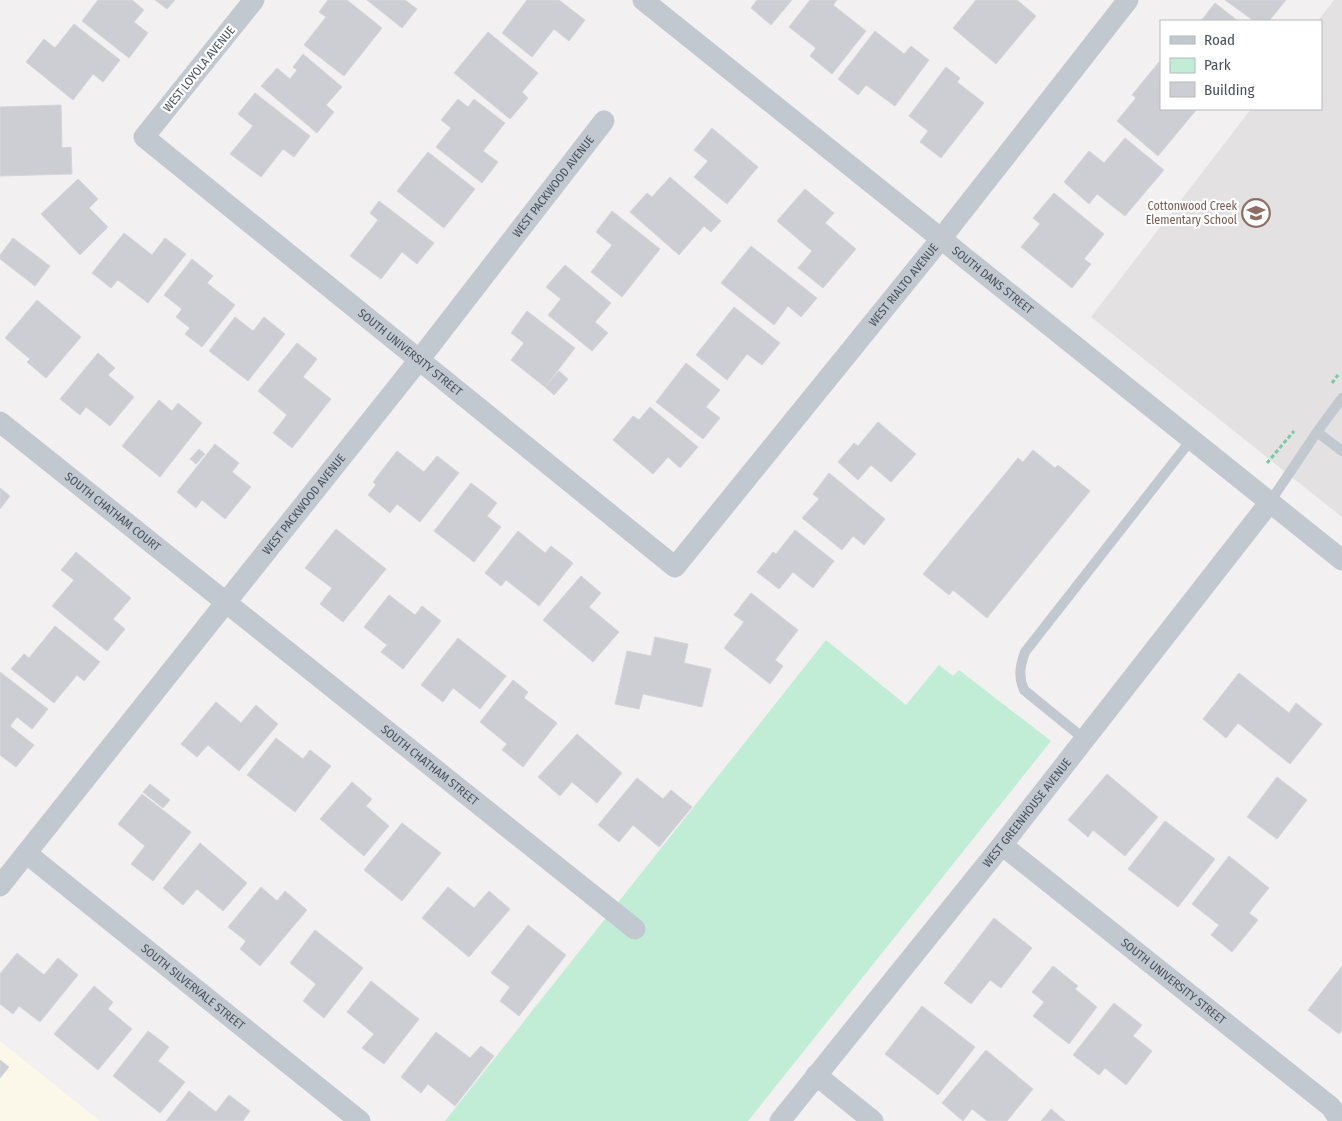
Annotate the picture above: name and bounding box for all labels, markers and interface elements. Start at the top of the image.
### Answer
legend [1160,20,1322,110]
street label: WEST LOYOLA AVENUE [160,23,238,115]
text: Road [1204,31,1235,49]
text: Park [1204,56,1231,74]
text: Building [1204,81,1255,99]
street label: WEST PACKWOOD AVENUE [510,133,597,240]
school or university icon: Cottonwood Creek Elementary School [1241,198,1271,228]
place label: Cottonwood Creek Elementary School [1146,199,1237,227]
street label: WEST RIALTO AVENUE [866,240,941,329]
street label: SOUTH DANS STREET [949,243,1036,317]
street label: SOUTH UNIVERSITY STREET [355,306,465,399]
street label: WEST PACKWOOD AVENUE [260,451,349,557]
street label: SOUTH CHATHAM COURT [62,469,163,554]
street label: SOUTH CHATHAM STREET [378,722,482,809]
street label: WEST GREENHOUSE AVENUE [980,755,1074,870]
street label: SOUTH UNIVERSITY STREET [1118,935,1229,1028]
street label: SOUTH SILVERVALE STREET [138,941,248,1033]

